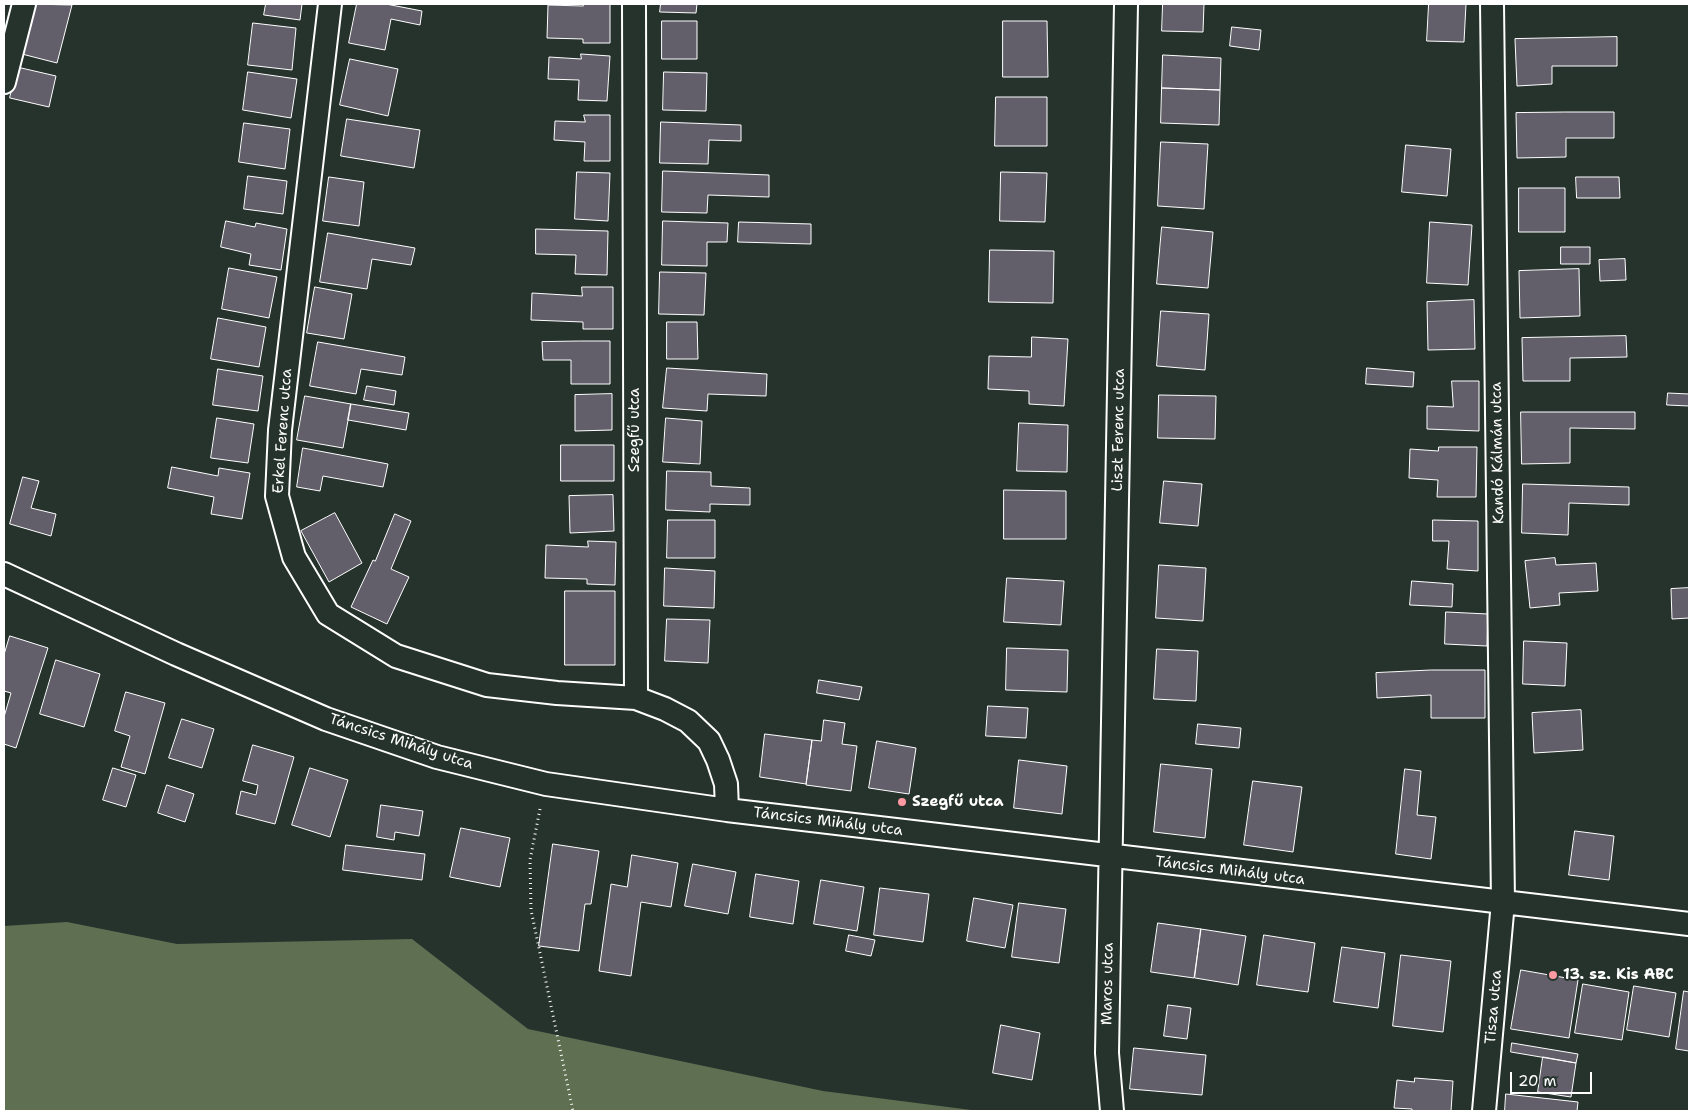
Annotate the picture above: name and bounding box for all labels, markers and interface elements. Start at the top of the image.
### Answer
street label: Erkel Ferenc utca [270,368,296,494]
street label: Liszt Ferenc utca [1109,368,1129,492]
street label: Kandó Kálmán utca [1488,382,1508,524]
street label: Szegfű utca [626,388,644,472]
street label: Táncsics Mihály utca [327,710,475,774]
place label: Szegfű utca [912,793,1003,811]
marker: Szegfű utca [896,796,908,808]
street label: Táncsics Mihály utca [752,804,904,840]
street label: Táncsics Mihály utca [1154,853,1306,889]
street label: Maros utca [1098,943,1118,1025]
place label: 13. sz. Kis ABC [1563,966,1674,984]
street label: Tisza utca [1482,969,1506,1045]
marker: 13. sz. Kis ABC [1547,969,1559,981]
scale bar [1513,1062,1596,1094]
text: 20 m [1518,1071,1557,1091]

